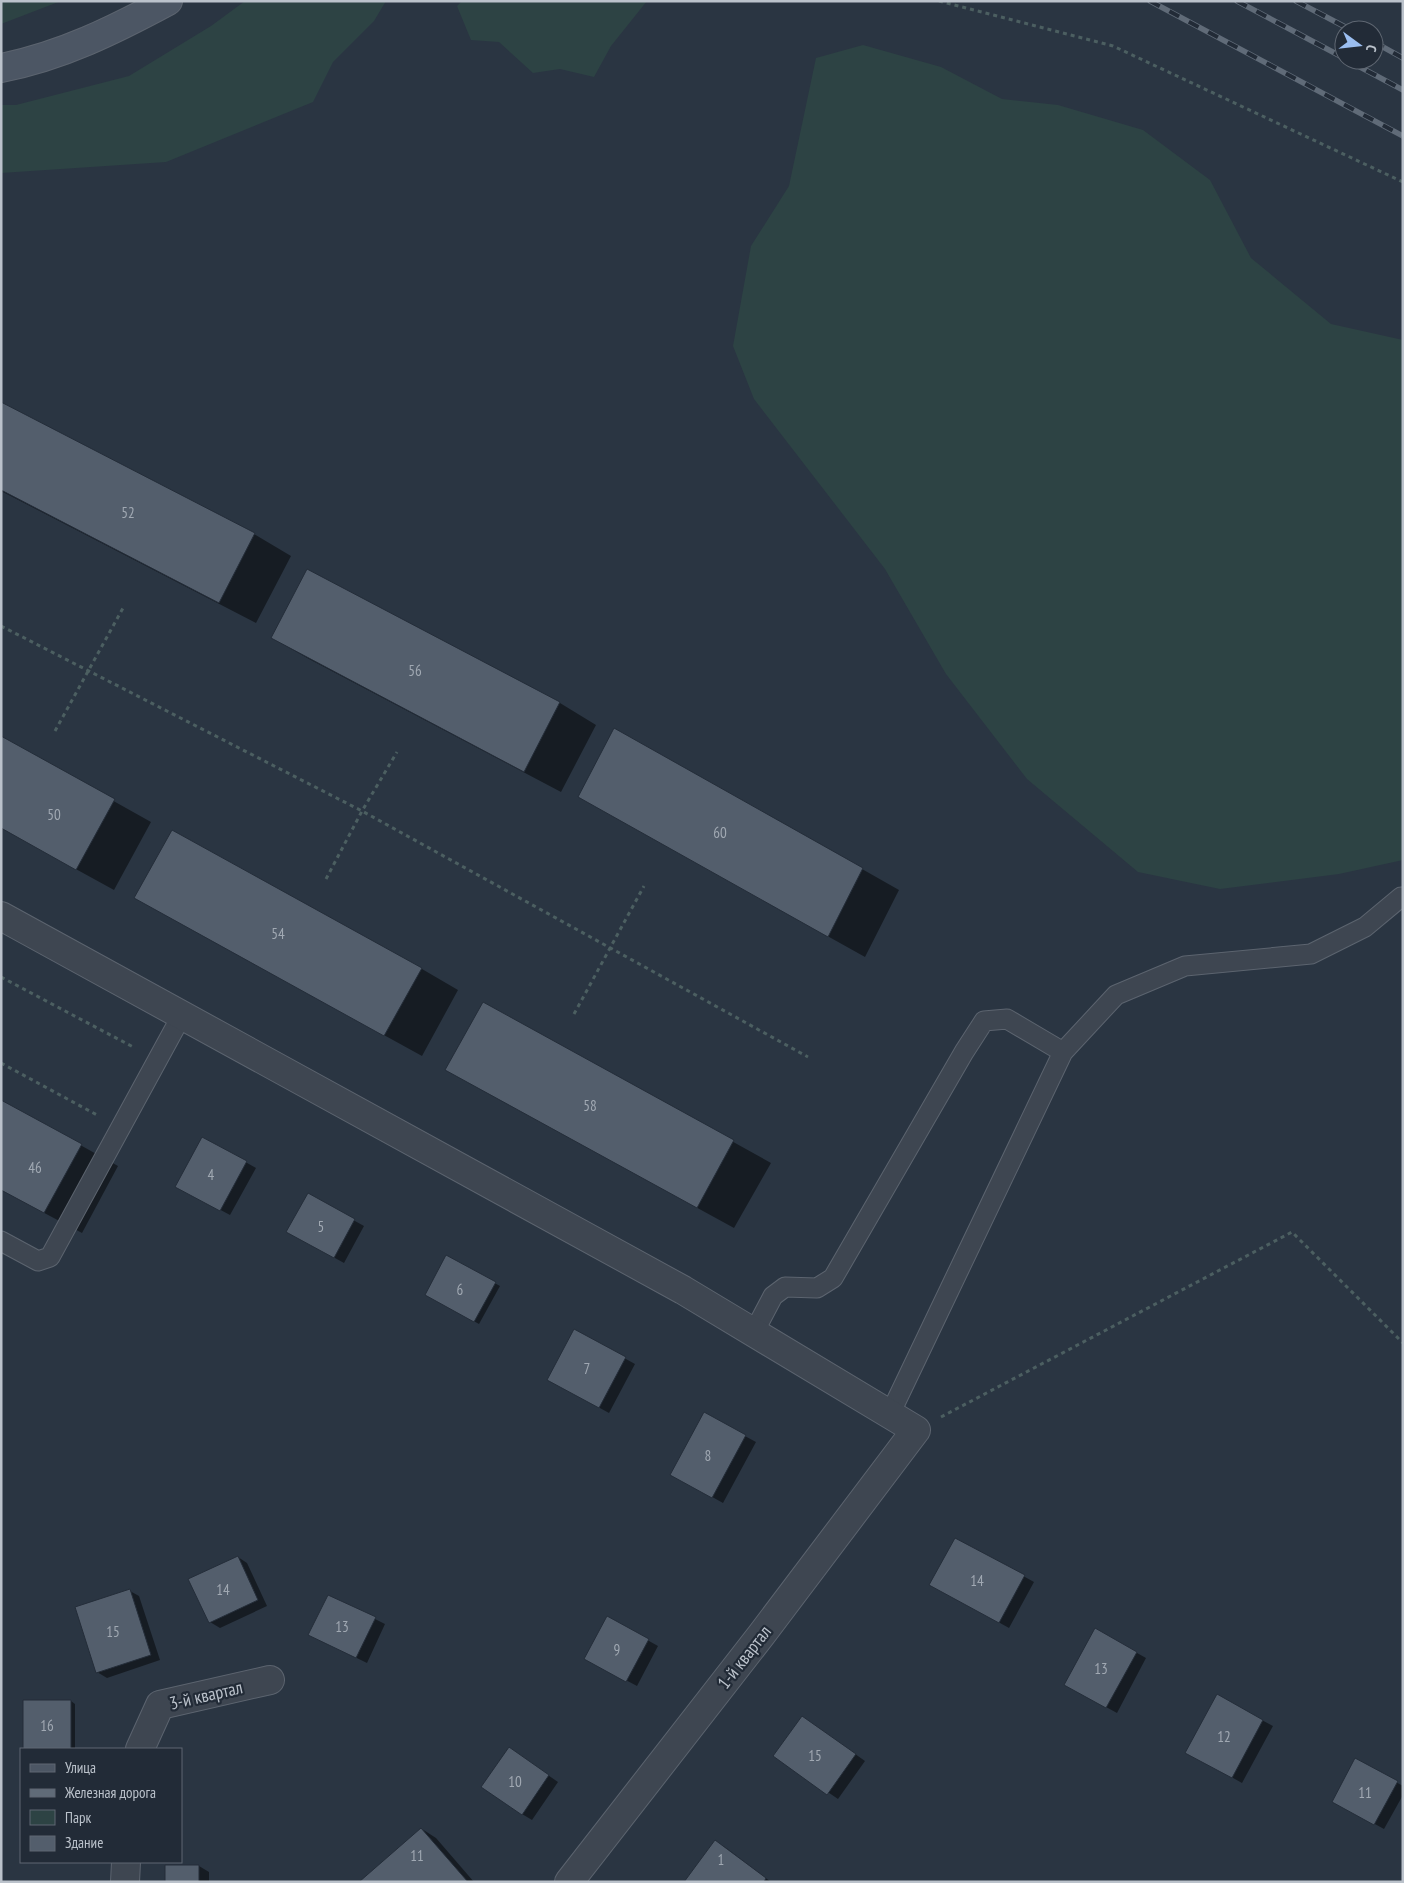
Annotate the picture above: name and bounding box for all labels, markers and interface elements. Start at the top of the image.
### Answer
north arrow [1334,20,1384,70]
text: С [1362,43,1381,54]
house number: 52 [121,503,135,522]
house number: 56 [408,661,422,680]
house number: 50 [47,805,61,824]
house number: 60 [713,823,727,842]
house number: 54 [271,924,285,943]
house number: 58 [583,1096,597,1115]
house number: 46 [28,1158,42,1177]
house number: 4 [208,1165,215,1184]
house number: 5 [318,1217,324,1236]
house number: 6 [457,1280,464,1299]
house number: 7 [584,1359,590,1378]
house number: 8 [705,1446,711,1465]
house number: 14 [970,1571,984,1590]
house number: 14 [216,1580,230,1599]
house number: 13 [335,1617,349,1636]
street label: 1-й квартал [712,1621,776,1693]
house number: 15 [106,1622,120,1641]
house number: 9 [614,1640,620,1659]
house number: 13 [1094,1659,1108,1678]
street label: 3-й квартал [167,1675,245,1715]
house number: 16 [40,1716,54,1735]
house number: 12 [1217,1727,1231,1746]
house number: 15 [808,1746,822,1765]
legend [20,1748,182,1863]
text: Улица [65,1758,96,1777]
house number: 10 [508,1772,522,1791]
text: Железная дорога [64,1783,156,1802]
house number: 11 [1358,1783,1372,1802]
text: Парк [65,1808,91,1827]
text: Здание [65,1833,103,1852]
house number: 11 [410,1846,424,1865]
house number: 1 [718,1850,724,1869]

